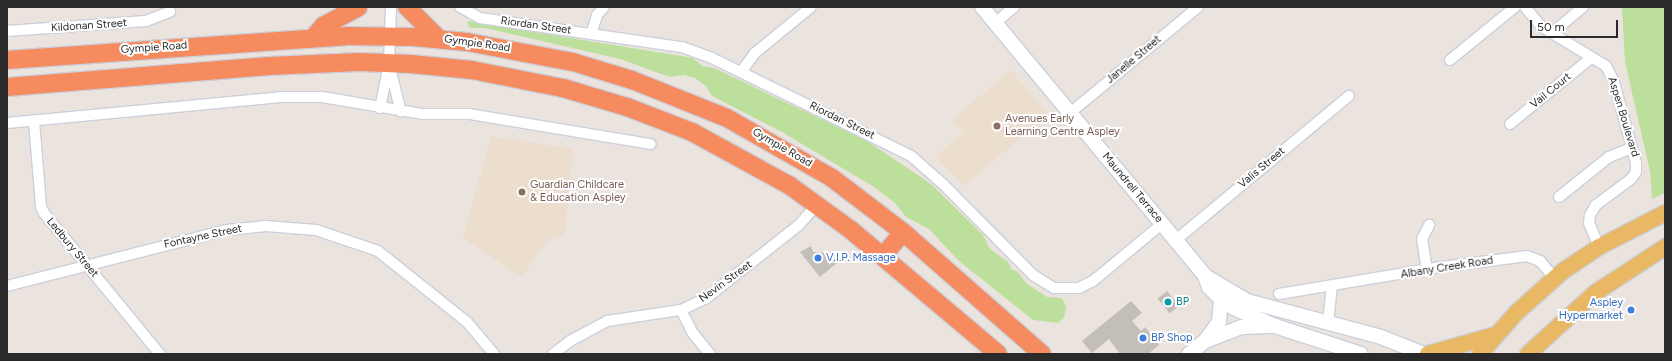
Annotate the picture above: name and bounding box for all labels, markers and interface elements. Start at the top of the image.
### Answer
scale bar [1532,12,1620,38]
street label: Riordan Street [500,15,572,37]
street label: Kildonan Street [51,17,127,35]
text: 50 m [1537,20,1565,34]
street label: Gympie Road [443,33,511,55]
street label: Janelle Street [1104,33,1164,87]
street label: Gympie Road [120,39,188,57]
street label: Vail Court [1528,71,1574,111]
street label: Aspen Boulevard [1605,75,1641,159]
street label: Riordan Street [807,99,877,143]
place label: Avenues Early Learning Centre Aspley [1005,113,1120,139]
marker: Avenues Early Learning Centre Aspley [992,121,1002,131]
street label: Gympie Road [750,126,814,170]
street label: Valis Street [1236,145,1288,191]
street label: Maundrell Terrace [1099,150,1165,226]
place label: Guardian Childcare & Education Aspley [530,179,626,205]
marker: Guardian Childcare & Education Aspley [517,187,527,197]
street label: Ledbury Street [43,215,101,281]
street label: Fontayne Street [163,222,243,252]
place label: V.I.P. Massage [826,251,896,265]
marker: V.I.P. Massage [813,253,823,263]
street label: Albany Creek Road [1400,254,1494,282]
street label: Nevin Street [697,258,755,306]
place label: BP [1176,295,1189,309]
marker: BP [1163,297,1173,307]
place label: Aspley Hypermarket [1559,297,1623,323]
marker: Aspley Hypermarket [1626,305,1636,315]
place label: BP Shop [1151,331,1193,345]
marker: BP Shop [1138,333,1148,343]

